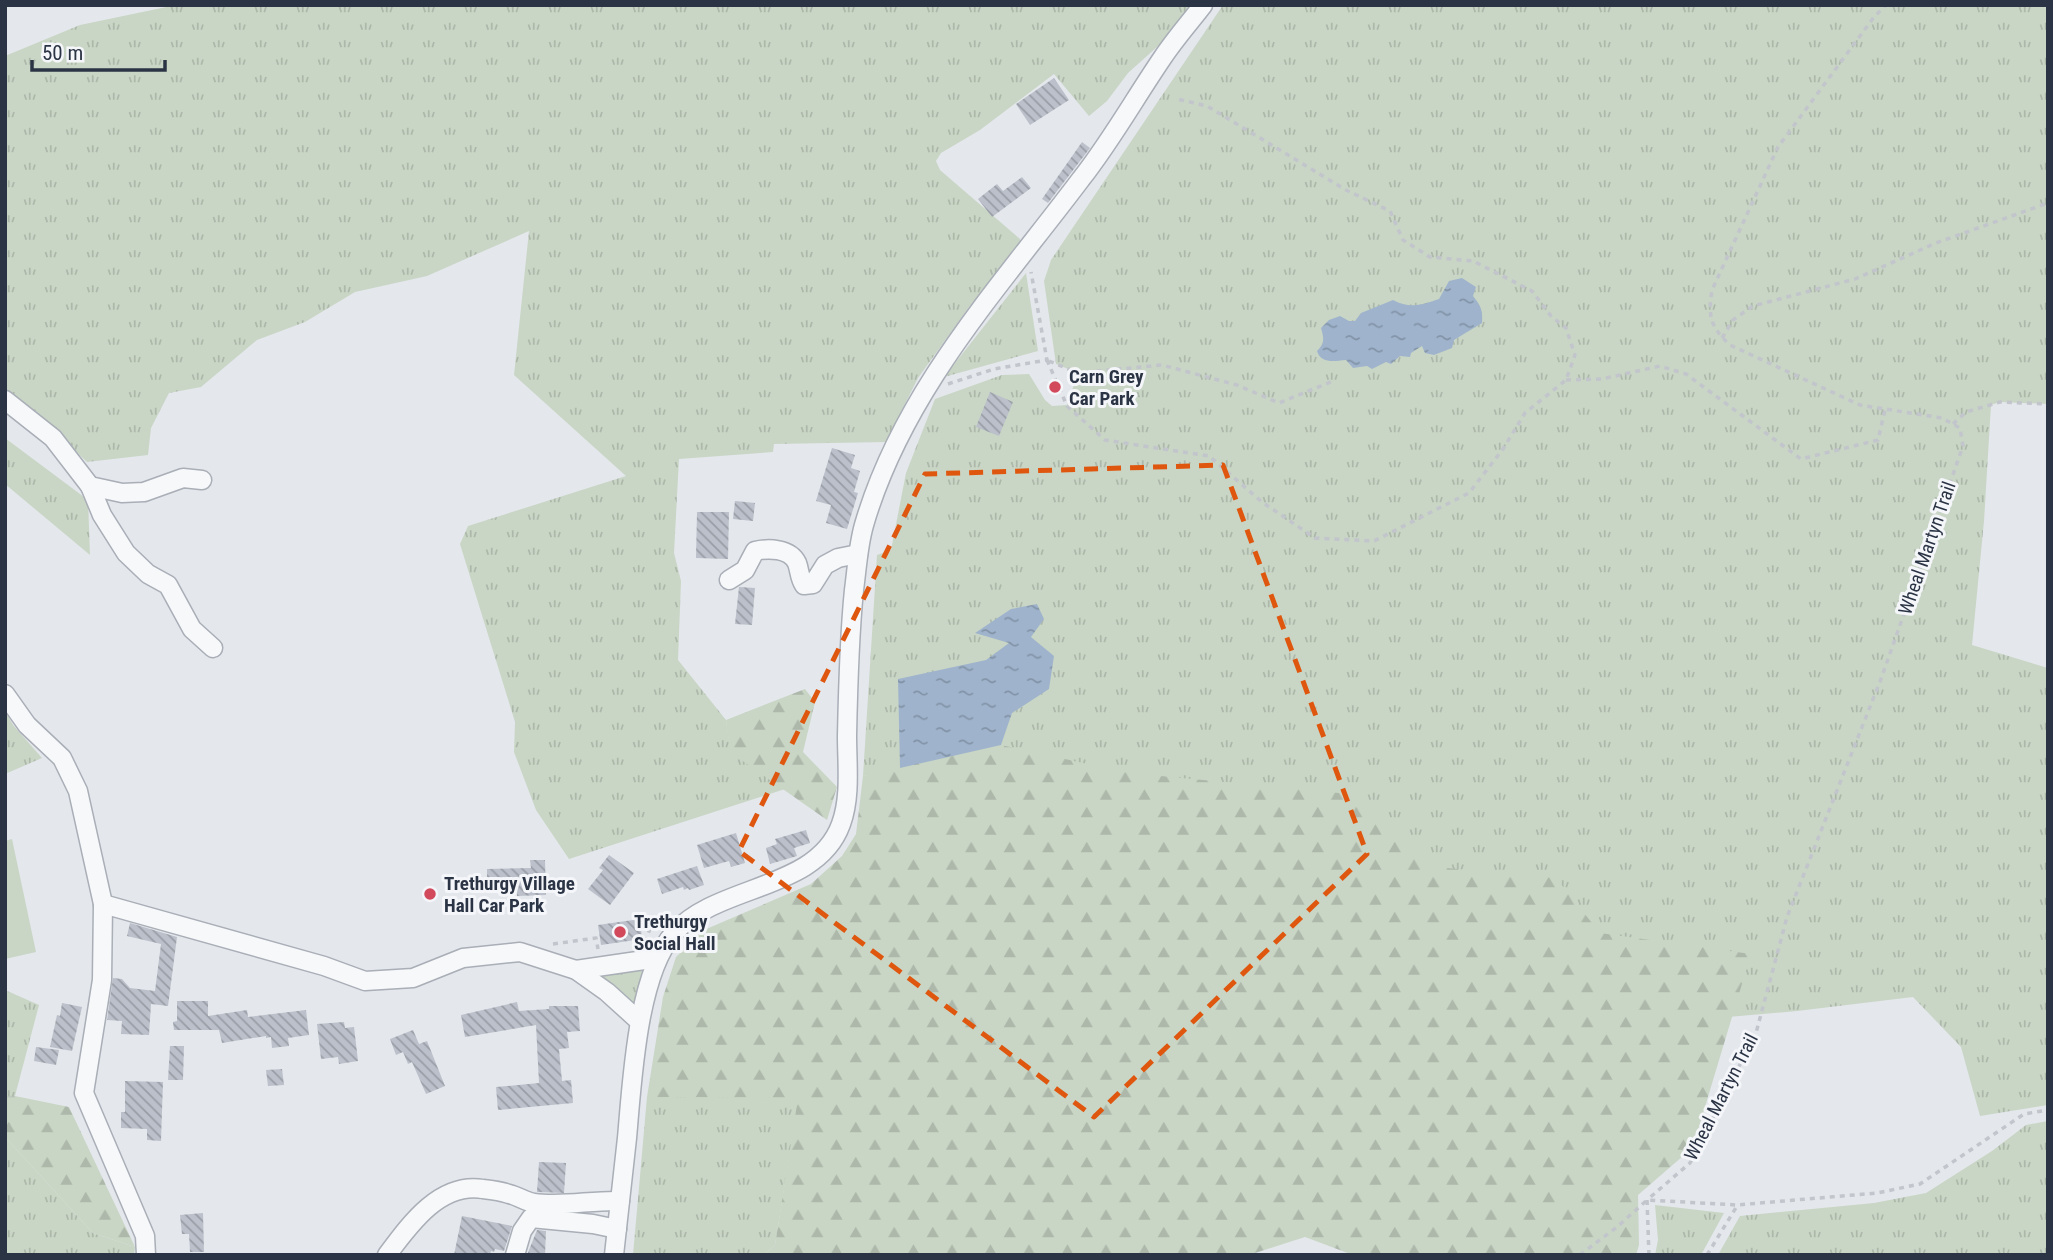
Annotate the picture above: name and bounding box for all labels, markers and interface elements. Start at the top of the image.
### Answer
scale bar [32,28,164,72]
text: 50 m [42,41,83,65]
place label: Carn Grey Car Park [1069,365,1144,410]
marker: Carn Grey Car Park [1047,379,1063,395]
street label: Wheal Martyn Trail [1893,478,1961,618]
place label: Trethurgy Village Hall Car Park [444,872,575,917]
marker: Trethurgy Village Hall Car Park [422,886,438,902]
place label: Trethurgy Social Hall [634,910,716,955]
marker: Trethurgy Social Hall [612,924,628,940]
street label: Wheal Martyn Trail [1679,1030,1763,1164]

